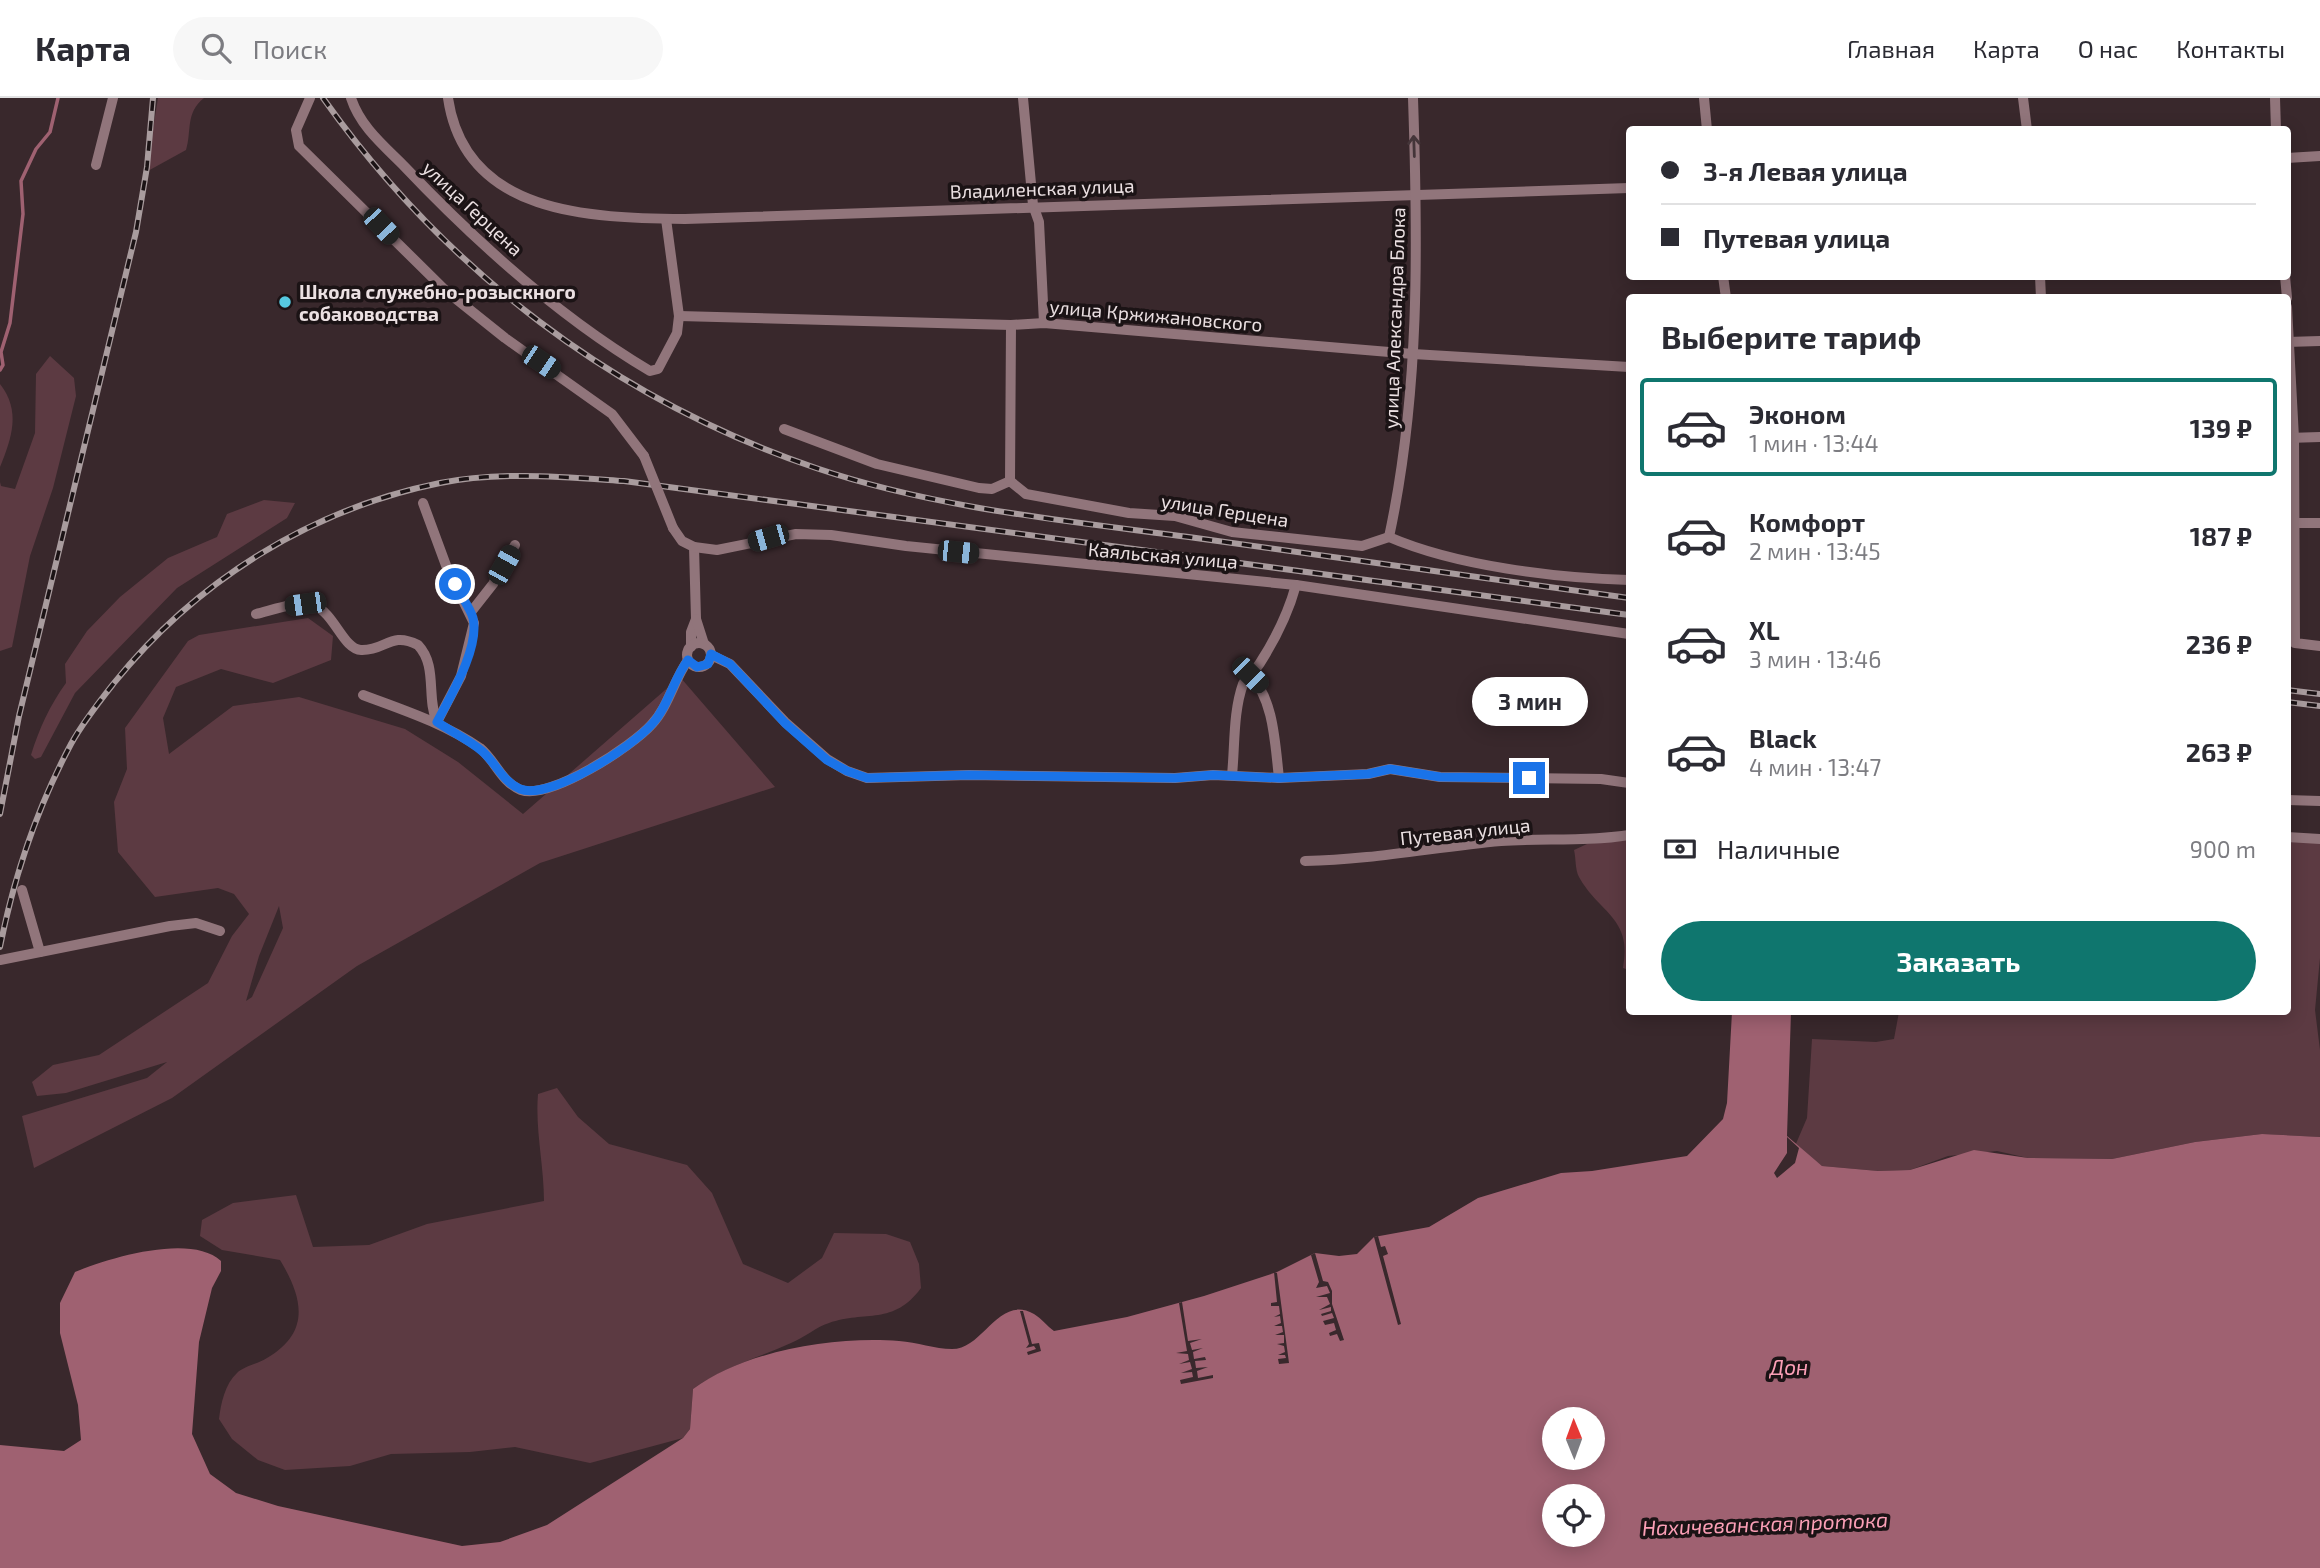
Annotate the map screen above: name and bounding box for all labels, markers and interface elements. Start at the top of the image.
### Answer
search box [173,17,663,80]
text: Карта [35,28,131,68]
icon: search [197,29,235,67]
text: Поиск [253,33,327,64]
text: Главная [1847,34,1935,63]
text: Карта [1973,34,2040,63]
text: О нас [2078,34,2138,63]
text: Контакты [2176,34,2285,63]
one-way arrow [1408,135,1421,158]
text: 3-я Левая улица [1703,155,1908,186]
street label: улица Герцена [417,156,528,261]
street label: Владиленская улица [949,173,1135,204]
car [359,203,404,249]
street label: улица Александра Блока [1379,207,1410,429]
text: Путевая улица [1703,222,1890,253]
place label: Школа служебно-розыскного собаководства [299,280,576,325]
marker: Школа служебно-розыскного собаководства [277,294,293,310]
street label: улица Кржижановского [1049,294,1263,337]
text: Выберите тариф [1661,317,1921,355]
car [518,342,565,382]
icon: car [1665,396,1728,459]
text: Эконом [1749,398,1846,429]
text: 139 ₽ [2190,412,2252,443]
text: 1 мин · 13:44 [1749,429,1879,457]
street label: улица Герцена [1160,489,1290,532]
icon: car [1665,504,1728,567]
text: Комфорт [1749,506,1865,537]
text: 187 ₽ [2190,520,2252,551]
car [745,522,792,554]
street label: Каяльская улица [1087,537,1239,574]
text: 2 мин · 13:45 [1749,537,1881,565]
car [937,539,980,565]
car [485,542,524,588]
route start [439,568,471,600]
car [283,591,328,617]
icon: car [1665,612,1728,675]
text: XL [1749,614,1780,645]
text: 236 ₽ [2186,628,2252,659]
text: 3 мин · 13:46 [1749,645,1881,673]
car [1228,653,1273,697]
callout: 3 мин [1471,676,1587,726]
text: 3 мин [1498,687,1562,715]
icon: car [1665,720,1728,783]
text: Black [1749,722,1817,753]
text: 263 ₽ [2186,736,2252,767]
text: 4 мин · 13:47 [1749,753,1881,781]
route end [1513,762,1545,794]
street label: Путевая улица [1399,813,1531,850]
icon: cash [1661,830,1699,868]
text: Наличные [1717,833,1840,864]
text: 900 m [2190,835,2256,863]
button: Заказать [1661,921,2256,1001]
water label: Дон [1769,1354,1808,1379]
north arrow [1542,1407,1605,1470]
map controls [1542,1407,1605,1547]
button: locate [1542,1484,1605,1547]
water label: Нахичеванская протока [1641,1506,1889,1540]

